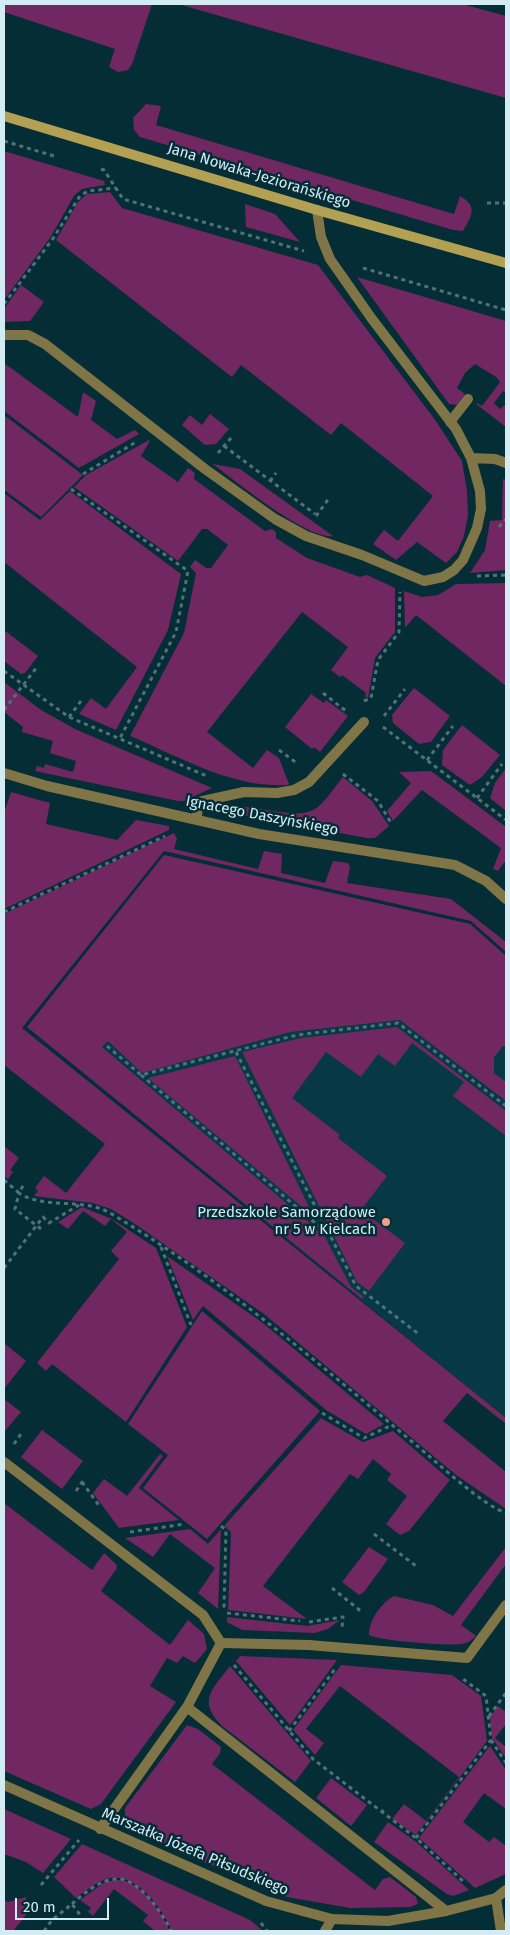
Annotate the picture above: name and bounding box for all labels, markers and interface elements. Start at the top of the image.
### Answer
street label: Jana Nowaka-Jeziorańskiego [165,140,353,212]
street label: Ignacego Daszyńskiego [184,792,340,840]
place label: Przedszkole Samorządowe nr 5 w Kielcach [197,1204,376,1239]
marker: Przedszkole Samorządowe nr 5 w Kielcach [380,1216,392,1228]
street label: Marszałka Józefa Piłsudskiego [99,1804,291,1900]
scale bar [18,1888,111,1920]
text: 20 m [23,1898,56,1916]

